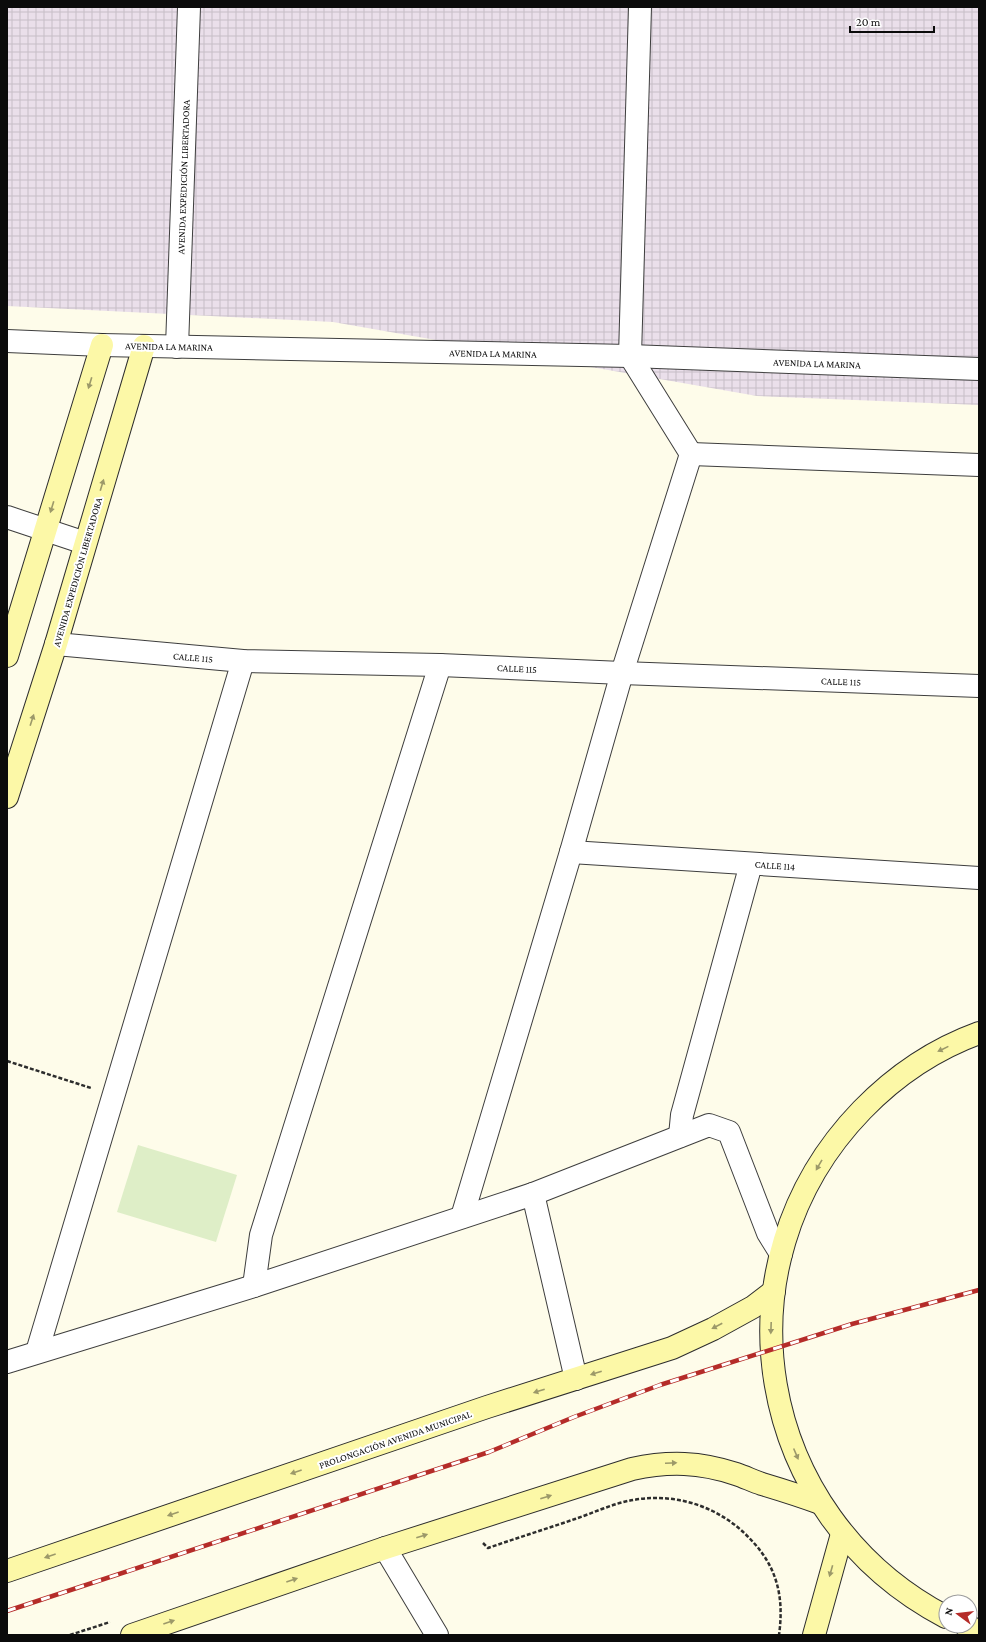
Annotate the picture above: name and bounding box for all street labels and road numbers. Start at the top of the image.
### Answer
street label: AVENIDA EXPEDICIÓN LIBERTADORA [175,99,192,255]
street label: AVENIDA LA MARINA [125,340,213,353]
street label: AVENIDA LA MARINA [449,347,537,360]
street label: AVENIDA LA MARINA [773,356,861,371]
street label: AVENIDA EXPEDICIÓN LIBERTADORA [51,496,104,648]
street label: CALLE 115 [172,650,214,665]
street label: CALLE 115 [497,662,538,675]
street label: CALLE 115 [821,675,862,688]
street label: CALLE 114 [754,859,796,872]
street label: PROLONGACIÓN AVENIDA MUNICIPAL [317,1408,473,1471]

